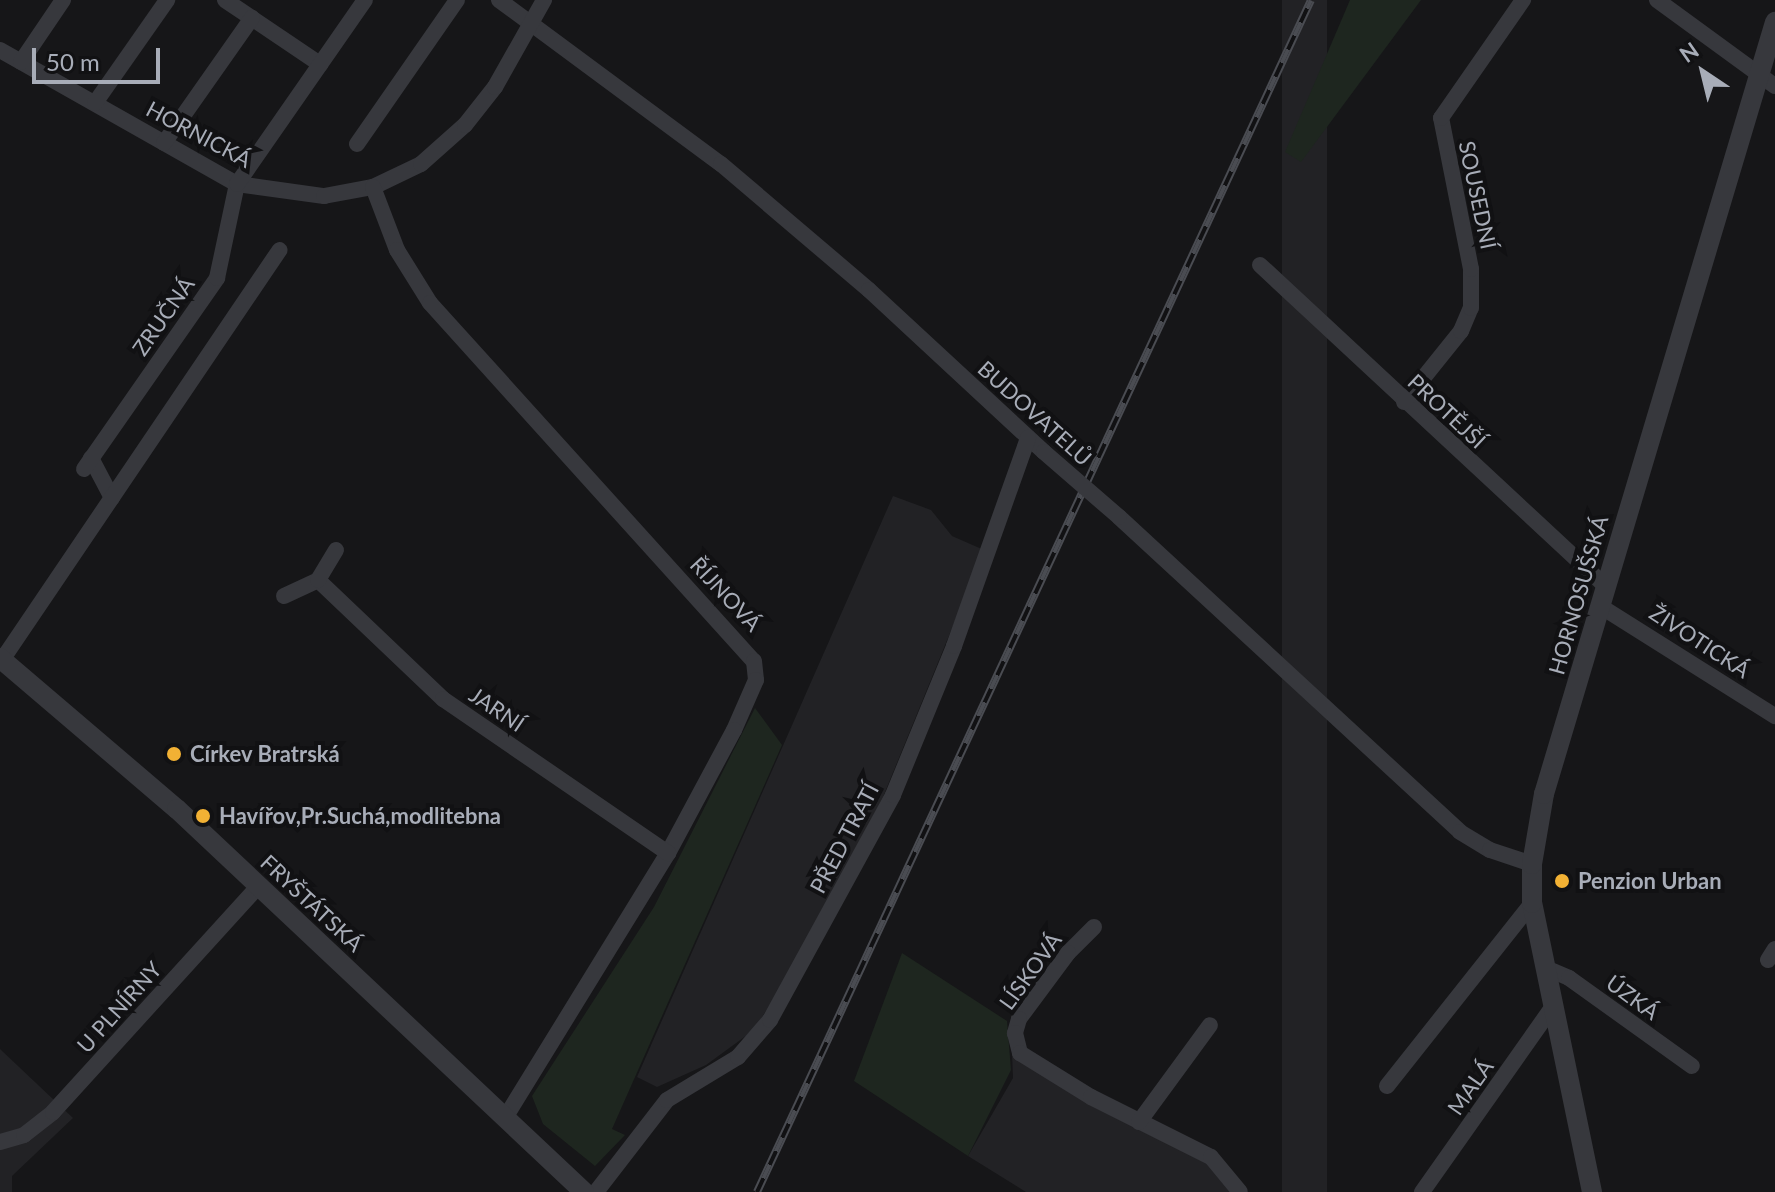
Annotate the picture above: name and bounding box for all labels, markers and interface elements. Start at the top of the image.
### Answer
scale bar [36,32,164,82]
north arrow [1663,32,1743,112]
text: N [1674,36,1704,68]
text: 50 m [46,47,100,76]
street label: HORNICKÁ [142,95,256,173]
street label: SOUSEDNÍ [1454,138,1502,252]
street label: ZRUČNÁ [127,272,199,360]
street label: BUDOVATELŮ [973,355,1097,471]
street label: PROTĚJŠÍ [1403,368,1491,454]
street label: HORNOSUŠSKÁ [1543,513,1613,677]
street label: ŘÍJNOVÁ [685,551,767,637]
street label: ŽIVOTICKÁ [1645,599,1755,683]
street label: JARNÍ [464,681,530,737]
place label: Církev Bratrská [190,741,340,767]
marker: Církev Bratrská [165,745,183,763]
street label: PŘED TRATÍ [804,778,884,898]
place label: Havířov,Pr.Suchá,modlitebna [219,803,501,829]
marker: Havířov,Pr.Suchá,modlitebna [194,807,212,825]
street label: FRYŠTÁTSKÁ [255,849,369,957]
place label: Penzion Urban [1578,868,1722,894]
marker: Penzion Urban [1553,872,1571,890]
street label: LÍSKOVÁ [993,927,1067,1015]
street label: U PLNÍRNY [71,956,167,1058]
street label: ÚZKÁ [1601,969,1665,1025]
street label: MALÁ [1442,1054,1498,1120]

